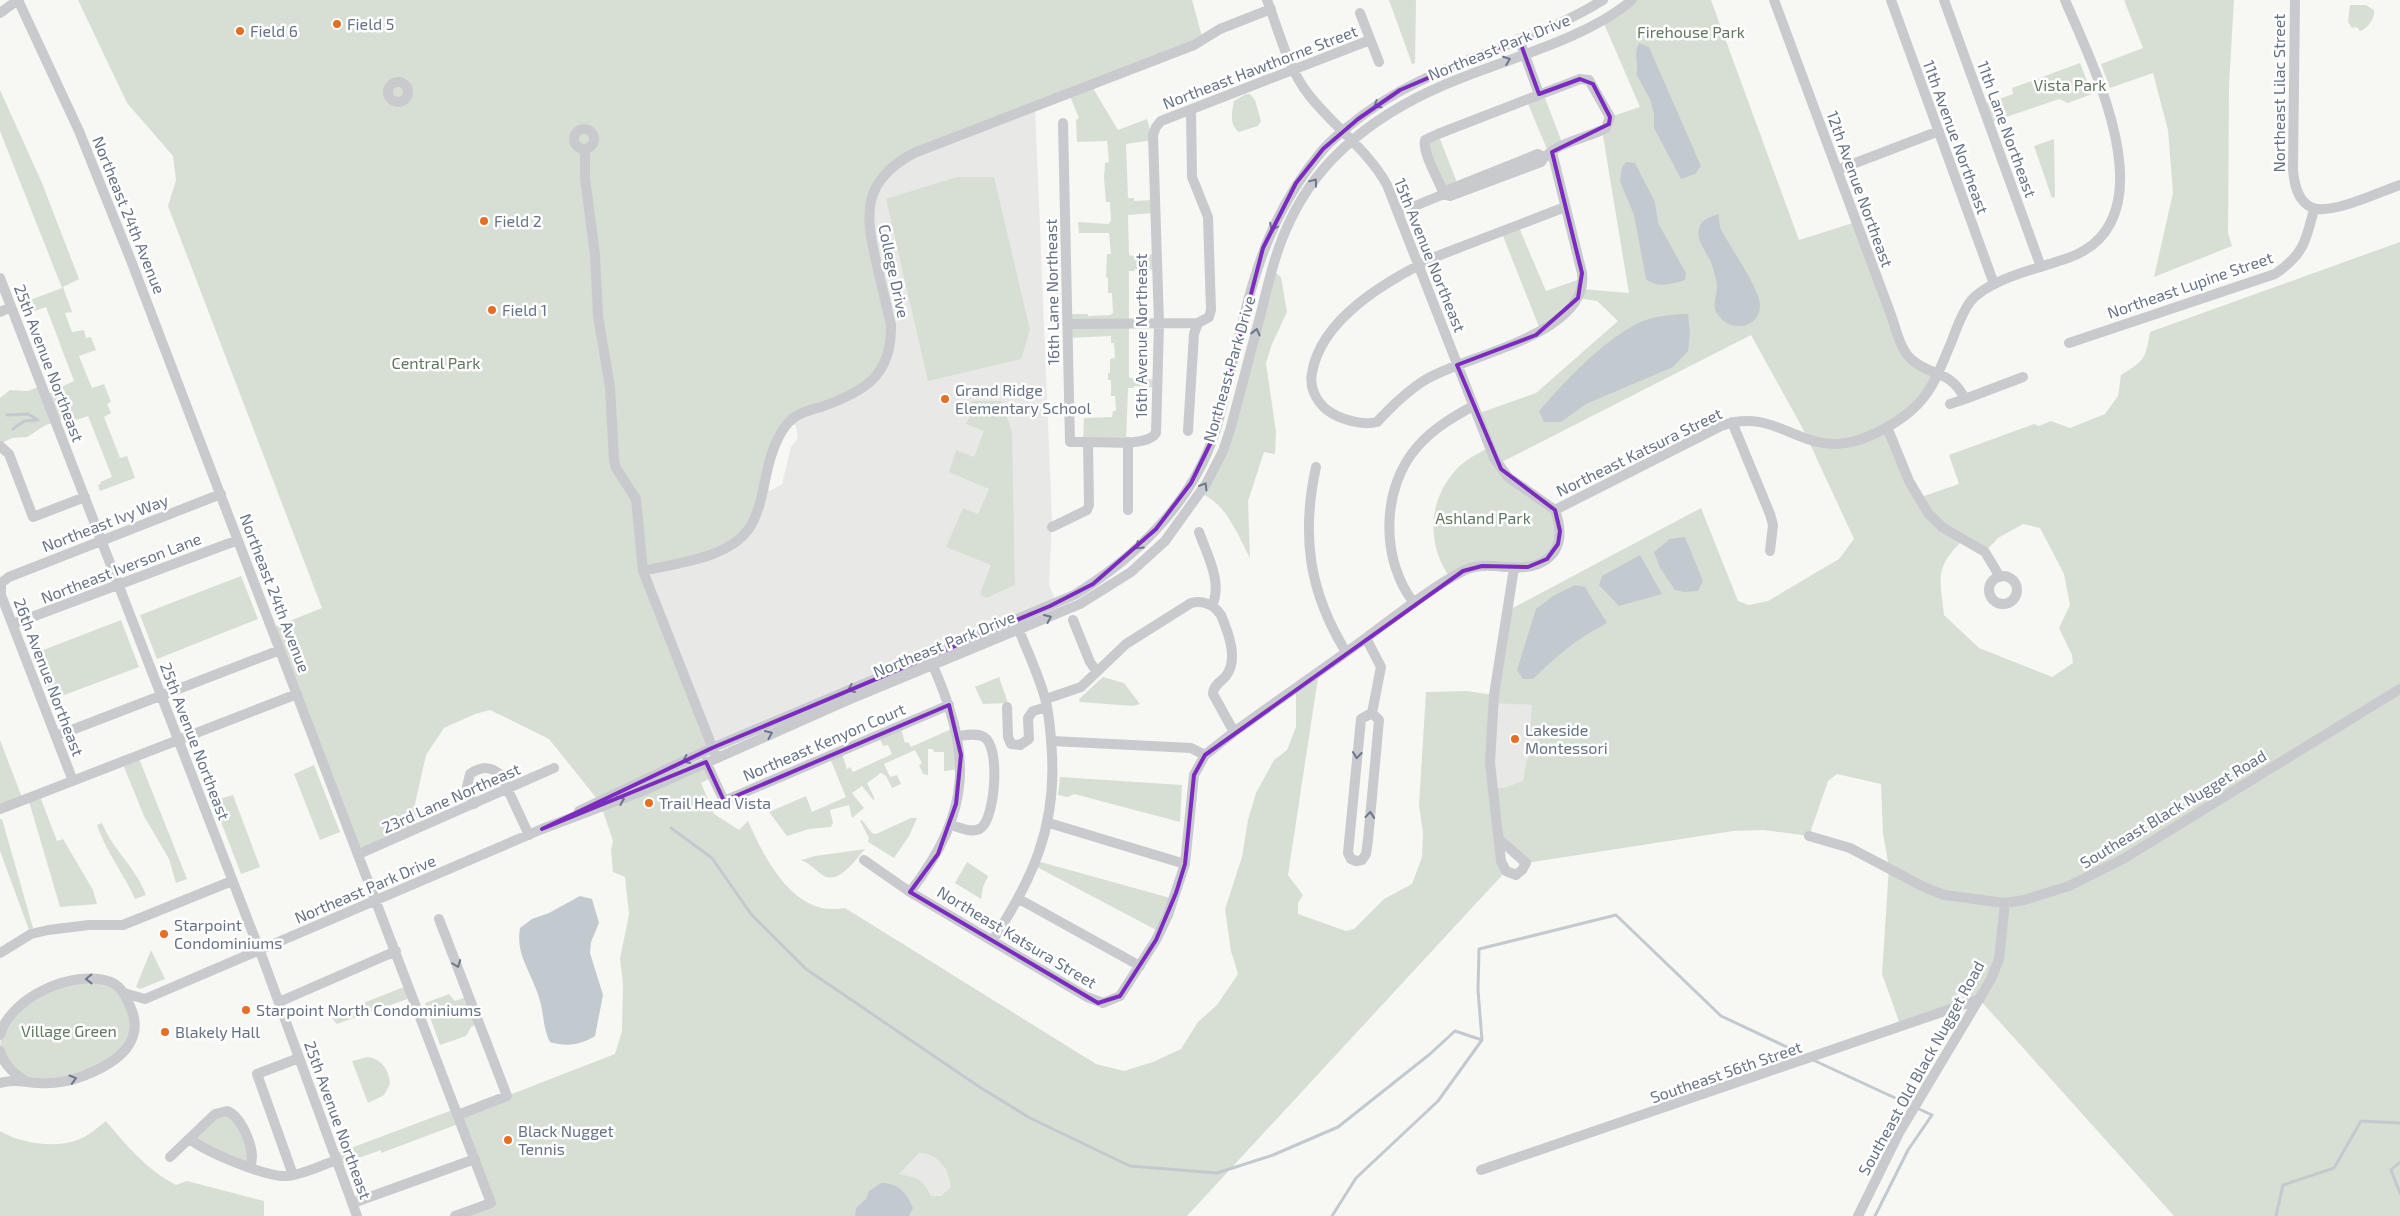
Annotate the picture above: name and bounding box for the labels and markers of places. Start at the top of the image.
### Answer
place label: Field 5 [347,14,394,33]
marker: Field 5 [331,18,343,30]
place label: Field 6 [250,21,298,40]
marker: Field 6 [234,25,246,37]
place label: Field 2 [494,211,542,230]
marker: Field 2 [478,215,490,227]
place label: Field 1 [502,300,547,319]
marker: Field 1 [486,304,498,316]
place label: Grand Ridge Elementary School [955,380,1091,417]
marker: Grand Ridge Elementary School [939,393,951,405]
place label: Lakeside Montessori [1525,720,1608,757]
marker: Lakeside Montessori [1509,733,1521,745]
place label: Trail Head Vista [659,793,771,812]
marker: Trail Head Vista [643,797,655,809]
place label: Starpoint Condominiums [174,915,282,952]
marker: Starpoint Condominiums [158,928,170,940]
place label: Starpoint North Condominiums [256,1000,482,1019]
marker: Starpoint North Condominiums [240,1004,252,1016]
place label: Blakely Hall [175,1022,260,1041]
marker: Blakely Hall [159,1026,171,1038]
place label: Black Nugget Tennis [518,1121,614,1158]
marker: Black Nugget Tennis [502,1134,514,1146]

